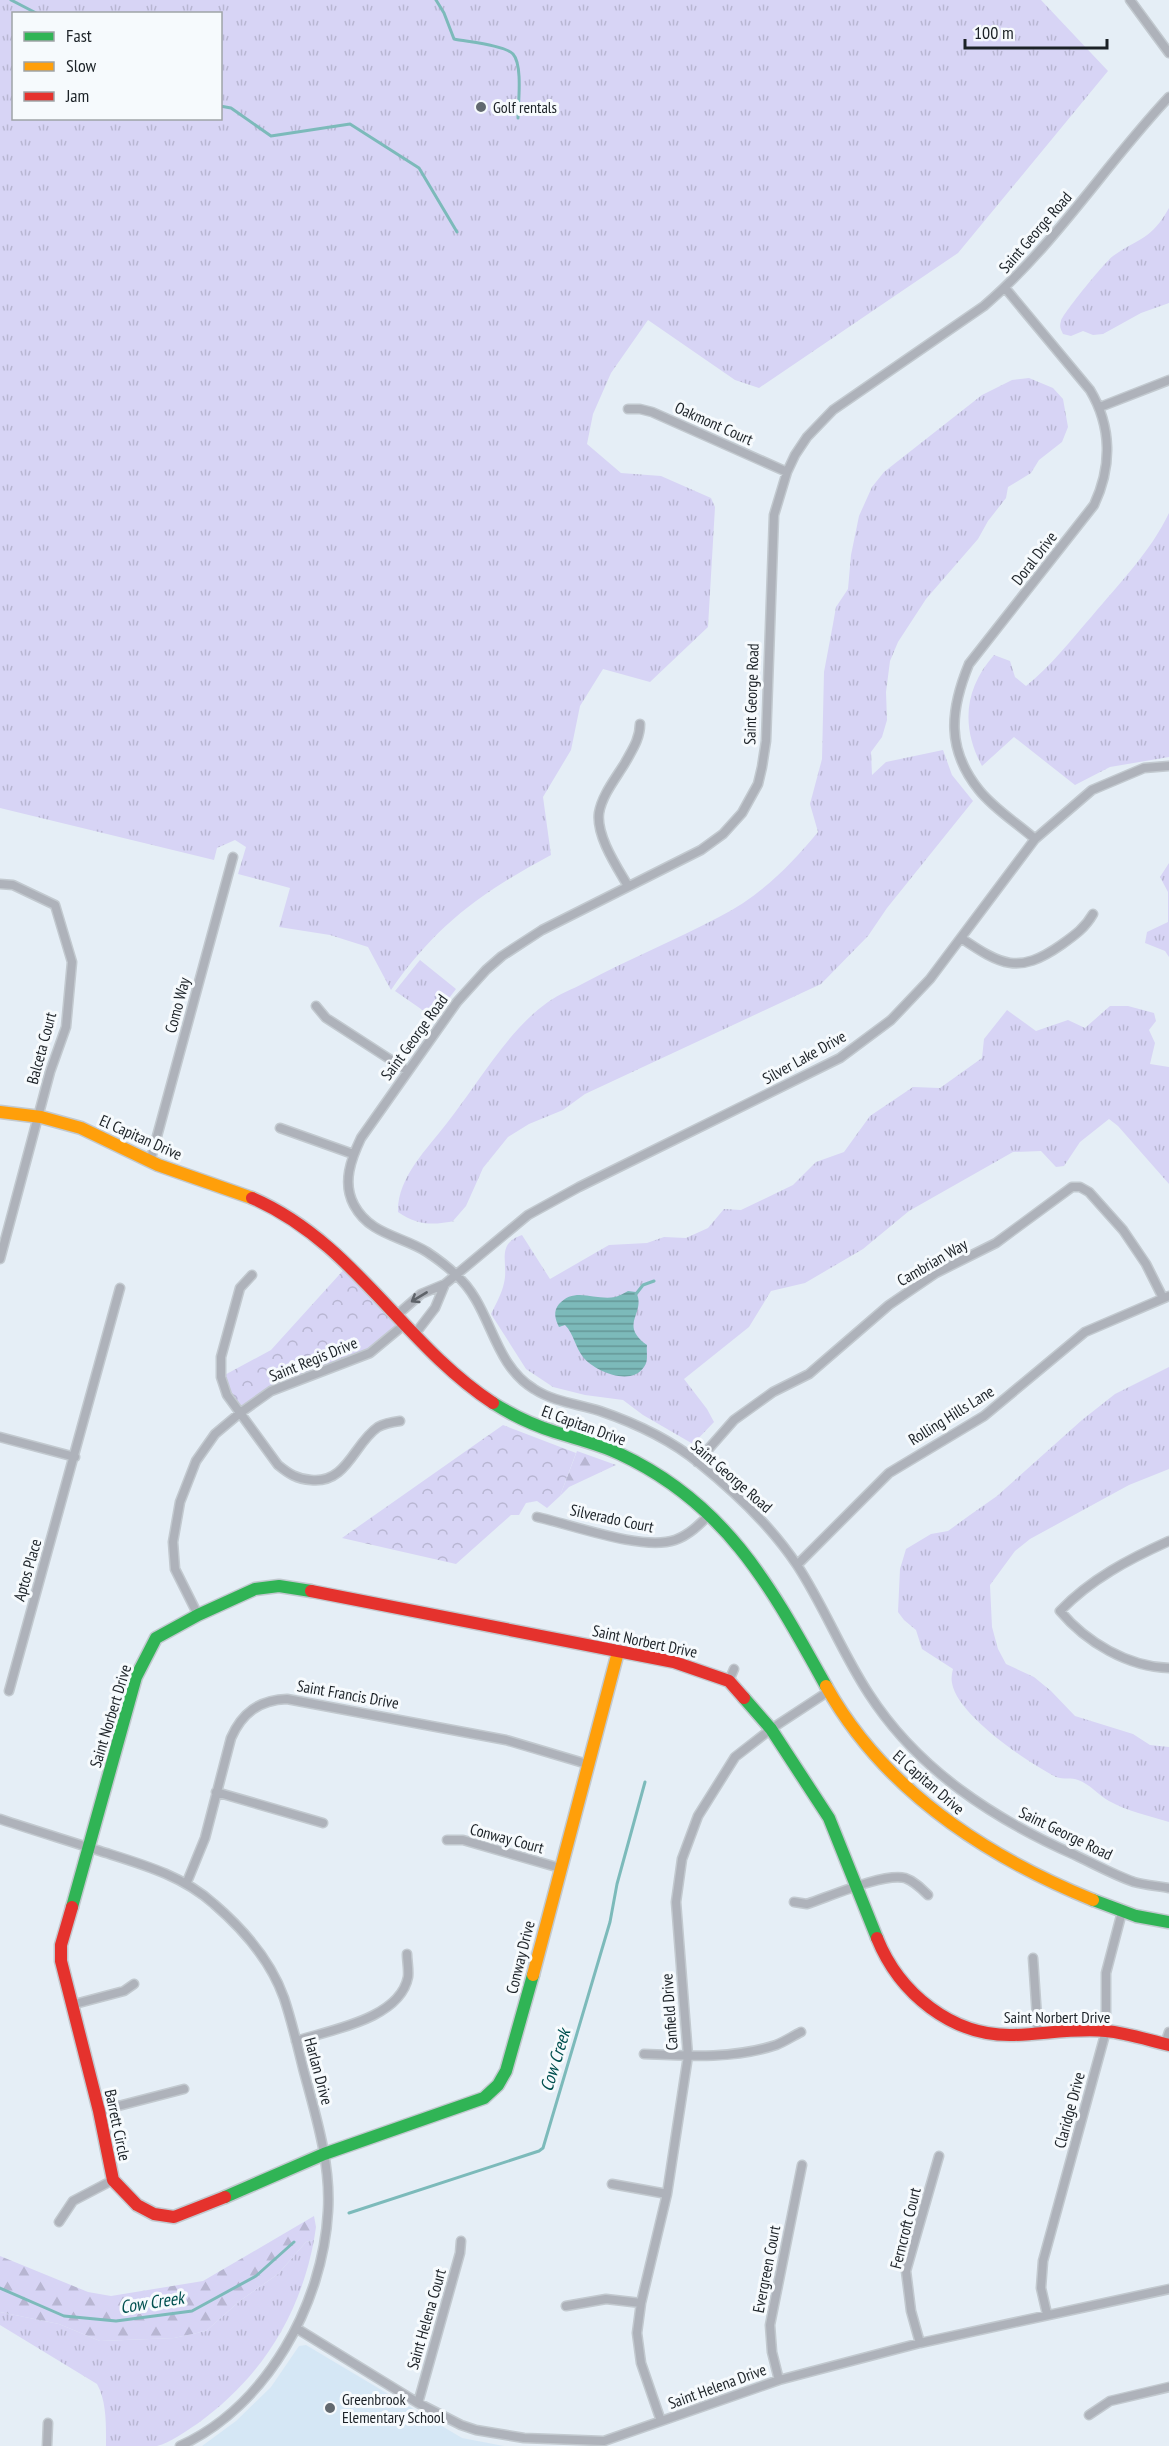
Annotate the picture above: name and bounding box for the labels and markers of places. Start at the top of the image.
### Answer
place label: Golf rentals [493,97,557,117]
marker: Golf rentals [474,100,488,114]
place label: Greenbrook Elementary School [342,2389,445,2427]
marker: Greenbrook Elementary School [323,2401,337,2415]

